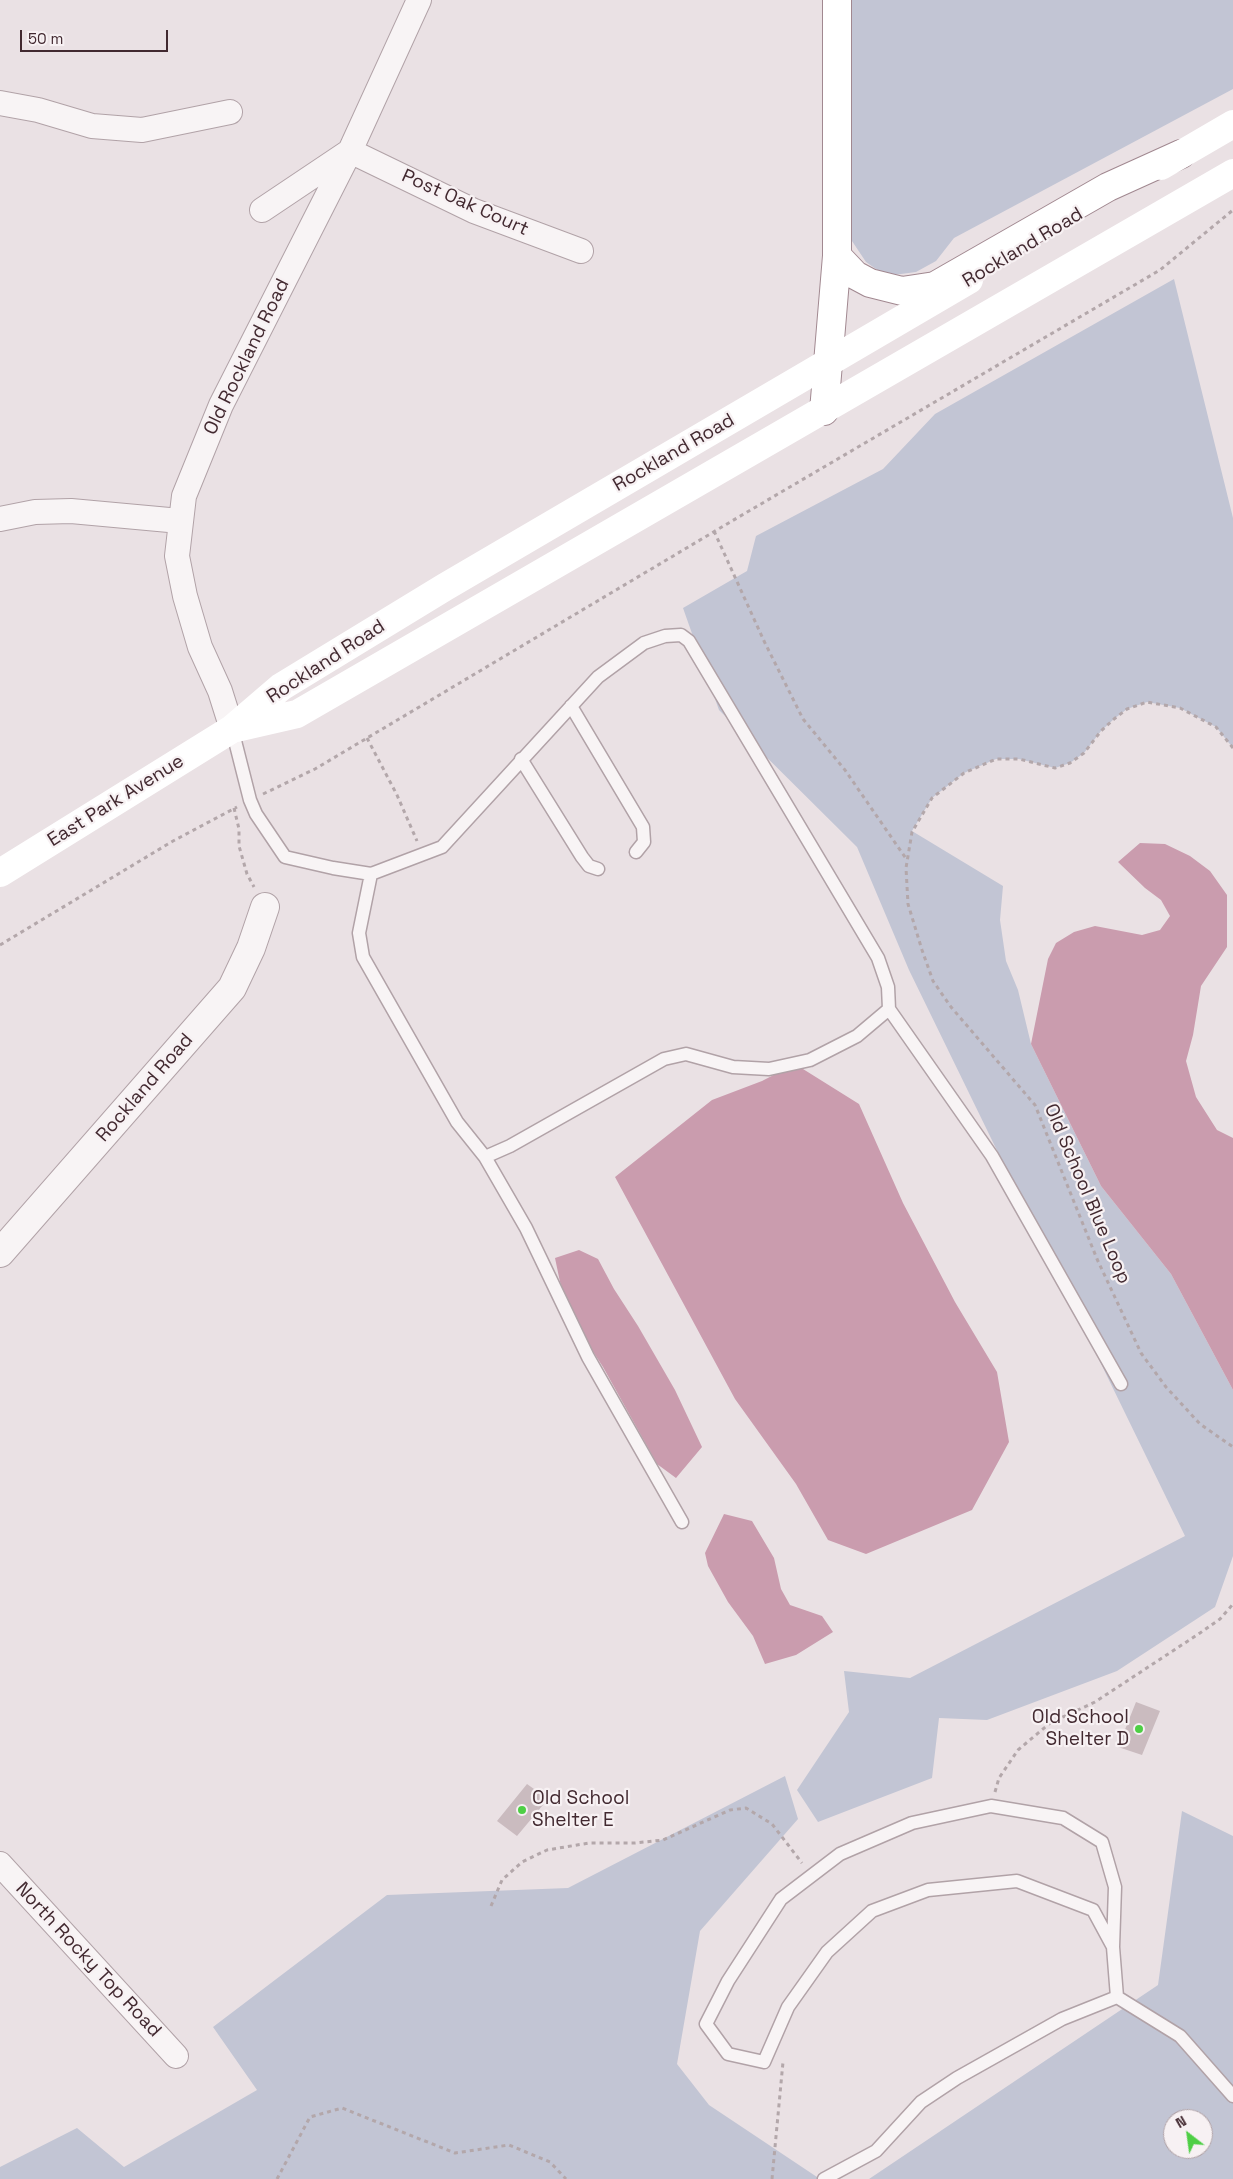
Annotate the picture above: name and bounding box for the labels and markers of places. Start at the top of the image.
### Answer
place label: Old School Shelter D [1032,1707,1129,1751]
marker: Old School Shelter D [1133,1723,1145,1735]
place label: Old School Shelter E [532,1788,629,1832]
marker: Old School Shelter E [516,1804,528,1816]

